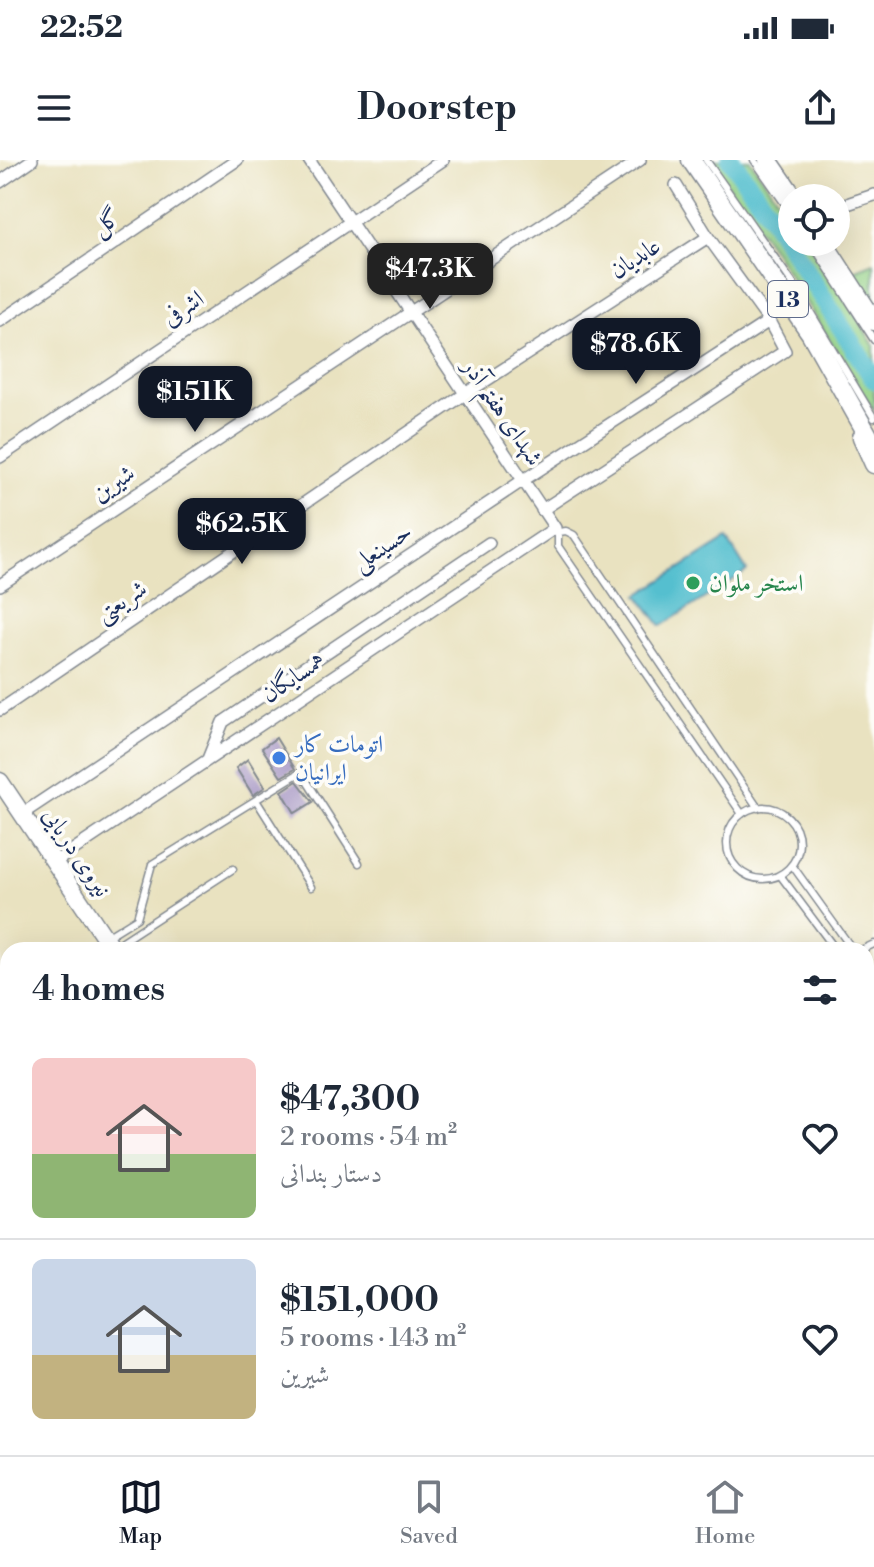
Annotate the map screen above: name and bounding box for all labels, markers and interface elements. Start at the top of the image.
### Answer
text: 22:52 [40,9,123,47]
icon: menu [32,86,76,130]
text: Doorstep [357,86,517,131]
icon: share [798,86,842,130]
map controls [778,184,850,256]
button: locate [778,184,850,256]
street label: گل [86,202,127,244]
street label: عابدیان [605,231,666,286]
pin: $47.3K [365,243,495,311]
text: $47.3K [385,253,475,285]
road number: 13 [768,281,808,317]
street label: اشرفی [157,284,210,334]
pin: $78.6K [571,318,701,386]
text: $78.6K [590,328,682,360]
street label: شهدای هفتم آذر [448,352,549,476]
pin: $151K [139,366,251,434]
text: $151K [156,376,234,408]
street label: شیرین [86,459,141,509]
pin: $62.5K [177,498,307,566]
text: $62.5K [196,508,288,540]
street label: حسینعلی [347,517,419,579]
place label: استخر ملوان [709,569,804,599]
street label: شریعتی [90,574,153,631]
marker: استخر ملوان [684,574,702,592]
street label: همسایگان [255,645,331,710]
place label: اتومات کار ایرانیان [293,730,383,788]
marker: اتومات کار ایرانیان [270,749,288,767]
street label: نیروی دریایی [35,802,117,903]
icon: filters [798,968,842,1012]
text: 4 homes [32,969,165,1011]
text: $47,300 [280,1079,420,1121]
icon: home [96,1090,192,1186]
icon: heart [798,1116,842,1160]
text: 2 rooms · 54 m² [280,1121,457,1153]
text: دستار بندانی [280,1158,382,1190]
text: $151,000 [280,1280,439,1322]
icon: home [96,1291,192,1387]
icon: heart [798,1317,842,1361]
text: 5 rooms · 143 m² [280,1322,466,1354]
text: شیرین [280,1359,330,1391]
tab: Map [119,1475,163,1550]
tab: Saved [400,1475,458,1550]
tab: Home [695,1475,755,1550]

